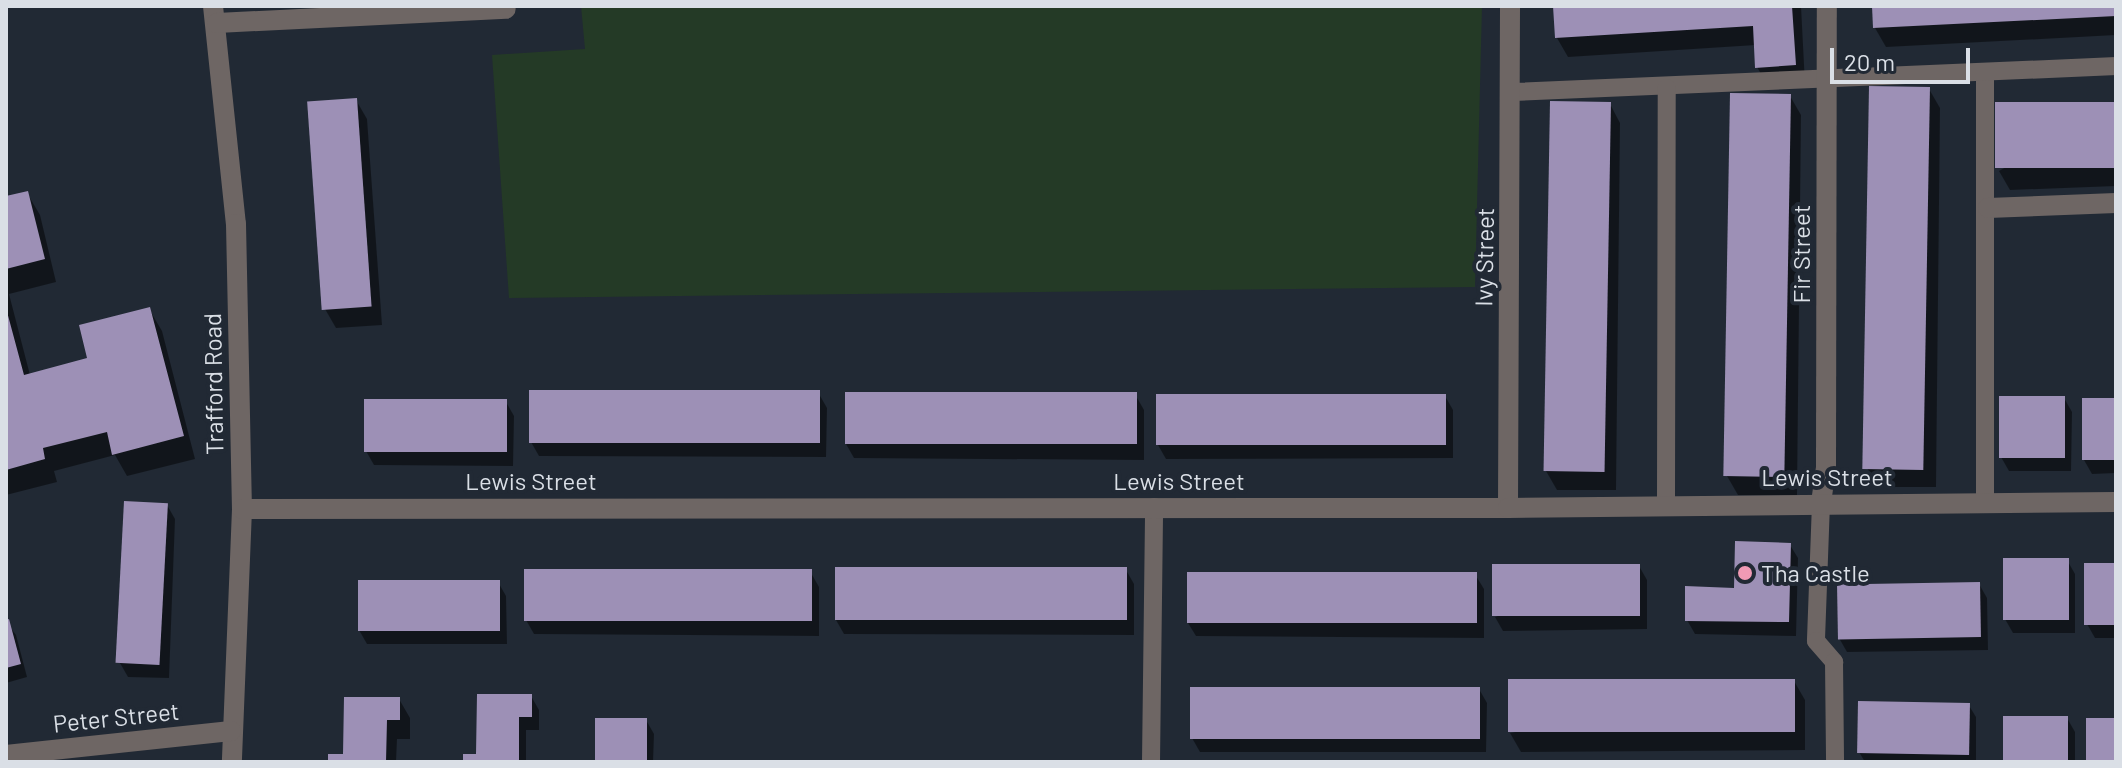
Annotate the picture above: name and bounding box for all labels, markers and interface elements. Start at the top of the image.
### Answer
scale bar [1834,32,1974,82]
text: 20 m [1844,47,1895,76]
street label: Fir Street [1787,205,1815,303]
street label: Ivy Street [1469,207,1499,307]
street label: Trafford Road [197,313,229,455]
street label: Lewis Street [1761,463,1893,491]
street label: Lewis Street [465,467,597,495]
street label: Lewis Street [1113,467,1245,495]
place label: Tha Castle [1761,559,1870,587]
marker: Tha Castle [1736,564,1754,582]
street label: Peter Street [52,696,180,738]

